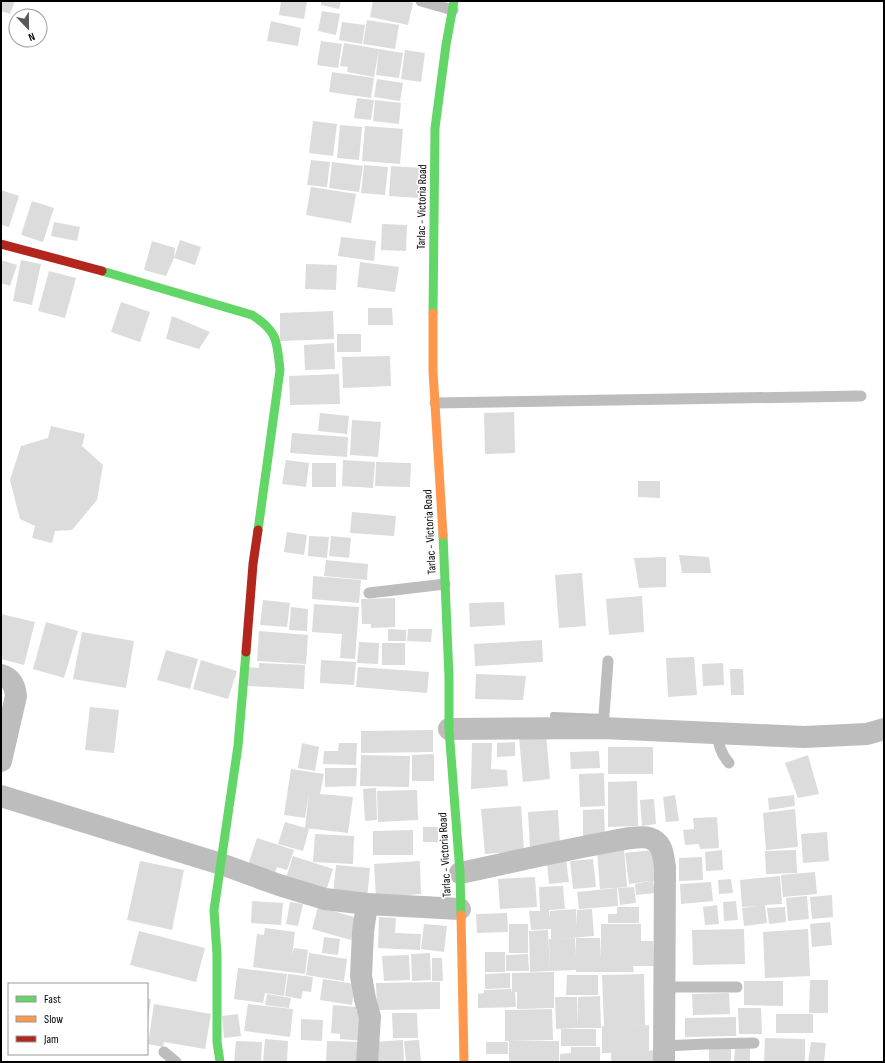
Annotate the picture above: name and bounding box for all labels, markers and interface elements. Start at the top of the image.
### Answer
north arrow [8,8,48,48]
text: N [26,30,37,44]
street label: Tarlac - Victoria Road [414,164,430,250]
street label: Tarlac - Victoria Road [420,489,440,575]
street label: Tarlac - Victoria Road [435,812,455,898]
legend [8,983,148,1055]
text: Fast [44,992,61,1007]
text: Slow [44,1012,63,1027]
text: Jam [43,1032,59,1047]

